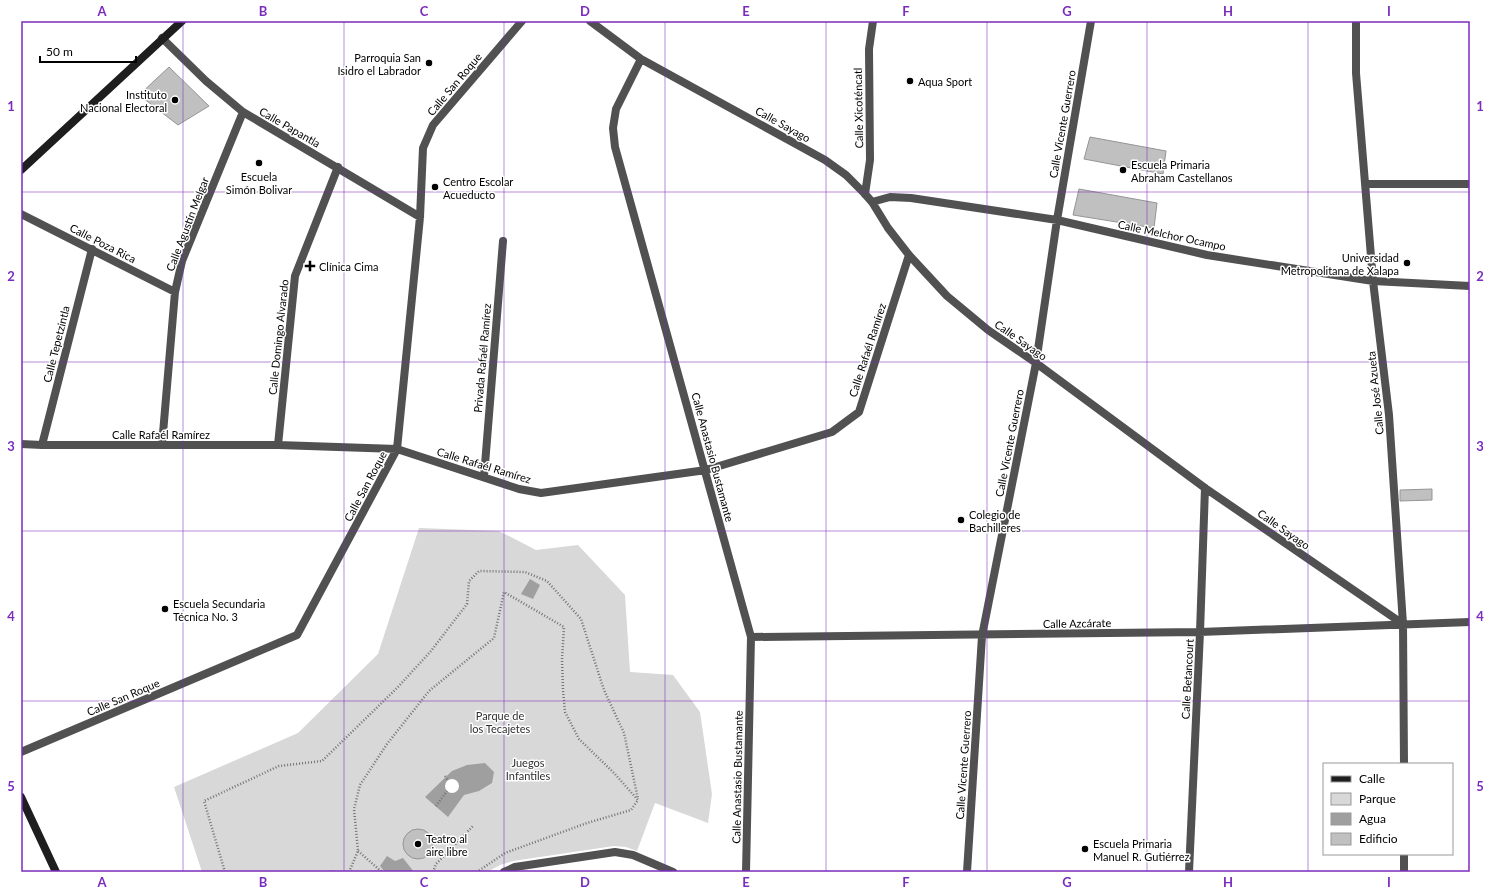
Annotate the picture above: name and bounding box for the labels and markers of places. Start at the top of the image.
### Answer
place label: Parroquia San Isidro el Labrador [337,51,421,77]
marker: Parroquia San Isidro el Labrador [424,58,434,68]
place label: Aqua Sport [918,75,972,88]
marker: Aqua Sport [905,76,915,86]
place label: Instituto Nacional Electoral [80,88,167,114]
marker: Instituto Nacional Electoral [170,95,180,105]
marker: Escuela Simón Bolivar [254,158,264,168]
place label: Escuela Primaria Abraham Castellanos [1131,158,1233,184]
marker: Escuela Primaria Abraham Castellanos [1118,165,1128,175]
place label: Escuela Simón Bolivar [226,170,292,196]
place label: Centro Escolar Acueducto [443,175,513,201]
marker: Centro Escolar Acueducto [430,182,440,192]
place label: Universidad Metropolitana de Xalapa [1281,251,1399,277]
marker: Universidad Metropolitana de Xalapa [1402,258,1412,268]
marker: Clínica Cima [304,260,316,272]
place label: Clínica Cima [319,260,378,273]
place label: Colegio de Bachilleres [969,508,1021,534]
marker: Colegio de Bachilleres [956,515,966,525]
place label: Escuela Secundaria Técnica No. 3 [173,597,265,623]
marker: Escuela Secundaria Técnica No. 3 [160,604,170,614]
place label: Teatro al aire libre [426,832,468,858]
place label: Escuela Primaria Manuel R. Gutiérrez [1093,837,1190,863]
marker: Teatro al aire libre [413,839,423,849]
marker: Escuela Primaria Manuel R. Gutiérrez [1080,844,1090,854]

